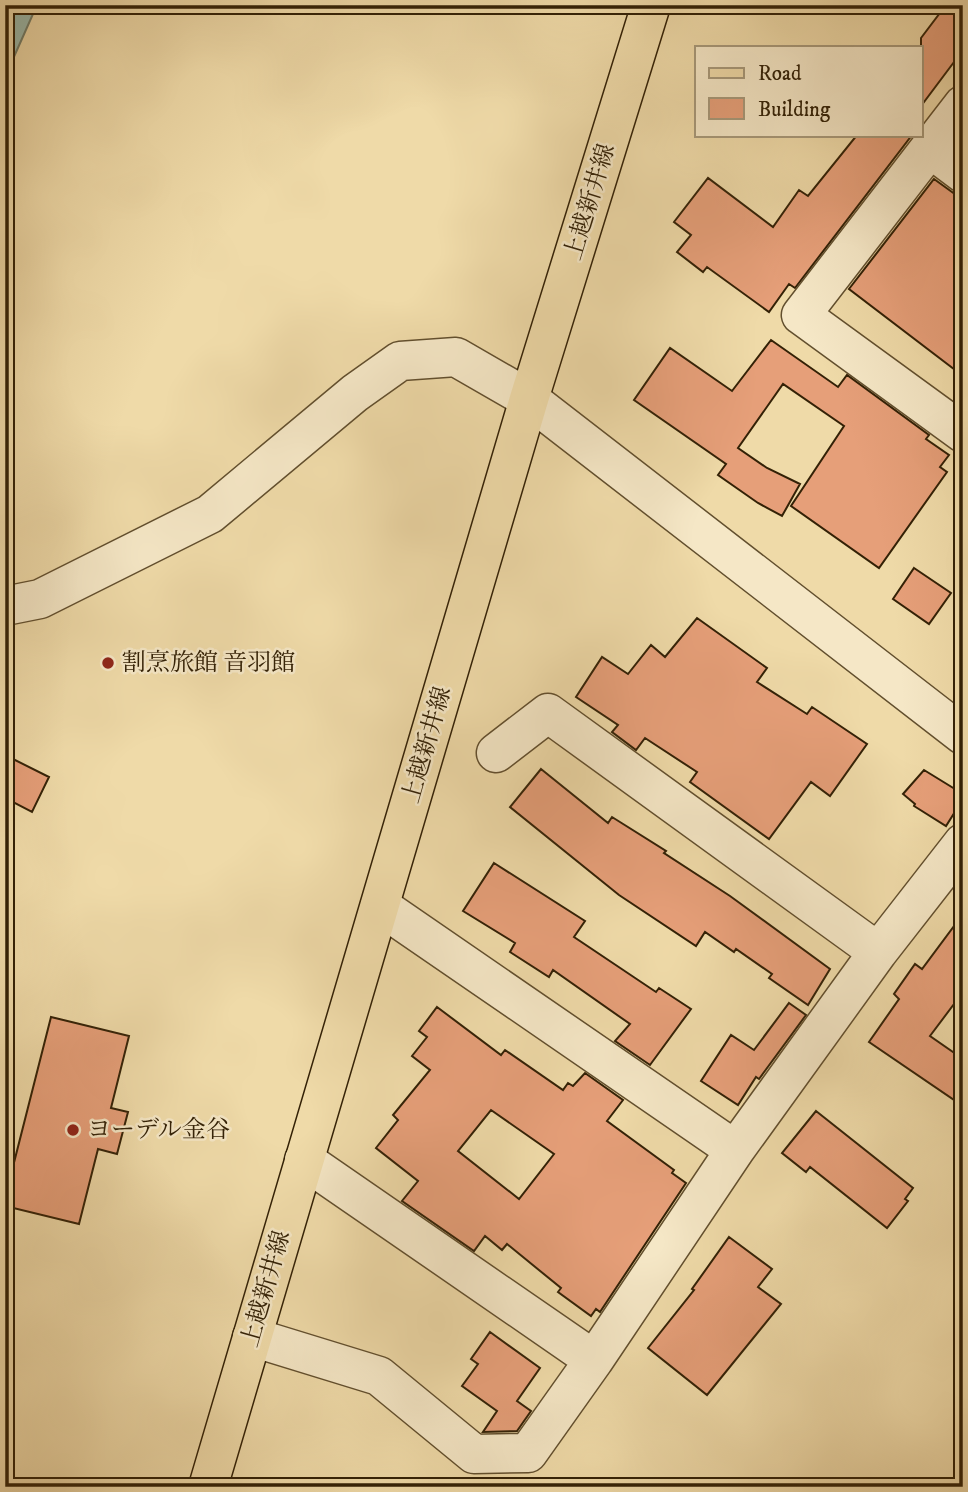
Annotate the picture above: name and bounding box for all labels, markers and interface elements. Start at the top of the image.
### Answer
legend [695,46,922,136]
text: Road [758,61,802,87]
text: Building [758,97,831,123]
street label: 上越新井線 [558,140,622,264]
place label: 割烹旅館 音羽館 [122,648,295,678]
marker: 割烹旅館 音羽館 [100,655,116,671]
street label: 上越新井線 [396,683,458,807]
place label: ヨーデル金谷 [87,1115,230,1145]
marker: ヨーデル金谷 [65,1122,81,1138]
street label: 上越新井線 [235,1227,297,1351]

